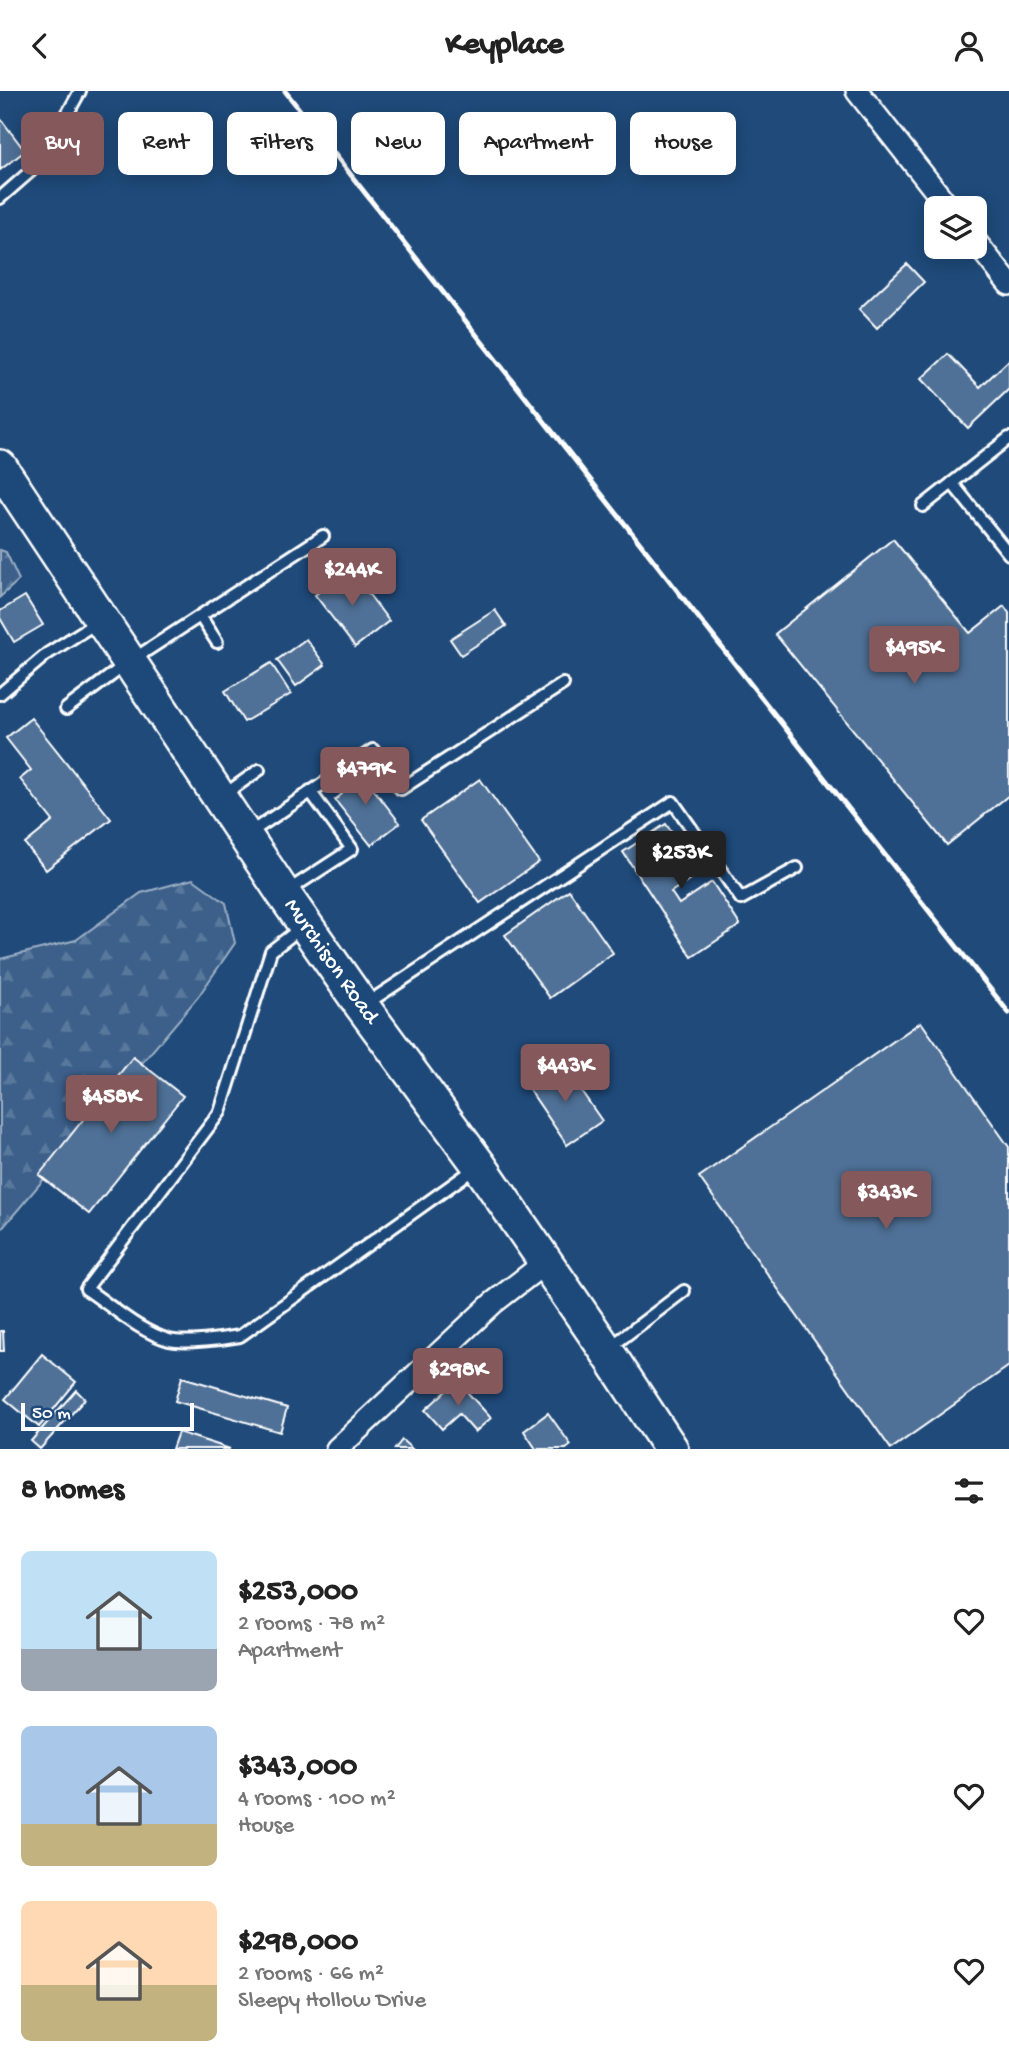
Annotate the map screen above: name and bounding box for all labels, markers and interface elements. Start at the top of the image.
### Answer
icon: back [21,27,59,65]
text: Keyplace [446,27,563,65]
icon: person [950,27,988,65]
chip: Buy [21,112,104,175]
chip: Rent [118,112,213,175]
chip: Filters [227,112,337,175]
chip: New [351,112,445,175]
chip: Apartment [459,112,616,175]
chip: House [630,112,736,175]
map controls [924,196,987,259]
button: layers [924,196,987,259]
pin: $244K [303,549,401,608]
text: $244K [324,557,380,584]
pin: $495K [865,627,963,686]
text: $495K [885,635,943,662]
pin: $479K [316,747,414,807]
text: $479K [336,756,394,783]
pin: $253K [632,831,730,891]
text: $253K [652,840,710,867]
street label: Murchison Road [278,893,385,1031]
pin: $443K [516,1045,614,1104]
text: $443K [537,1053,593,1080]
pin: $458K [62,1075,160,1135]
text: $458K [82,1084,140,1111]
pin: $343K [837,1171,935,1231]
text: $343K [857,1180,915,1207]
pin: $298K [409,1349,507,1408]
text: $298K [429,1357,487,1384]
scale bar [21,1400,194,1432]
text: 50 m [32,1403,71,1426]
icon: filters [950,1472,988,1510]
text: 8 homes [21,1474,124,1509]
text: $253,000 [238,1576,358,1611]
icon: home [77,1579,161,1663]
icon: heart [950,1602,988,1640]
text: 2 rooms · 78 m² [238,1611,385,1638]
text: Apartment [238,1638,342,1665]
text: $343,000 [238,1751,357,1786]
icon: home [77,1754,161,1838]
icon: heart [950,1777,988,1815]
text: 4 rooms · 100 m² [238,1786,396,1813]
text: House [238,1813,294,1840]
text: $298,000 [238,1926,358,1961]
icon: home [77,1929,161,2013]
icon: heart [950,1952,988,1990]
text: 2 rooms · 66 m² [238,1961,384,1988]
text: Sleepy Hollow Drive [238,1988,426,2015]

